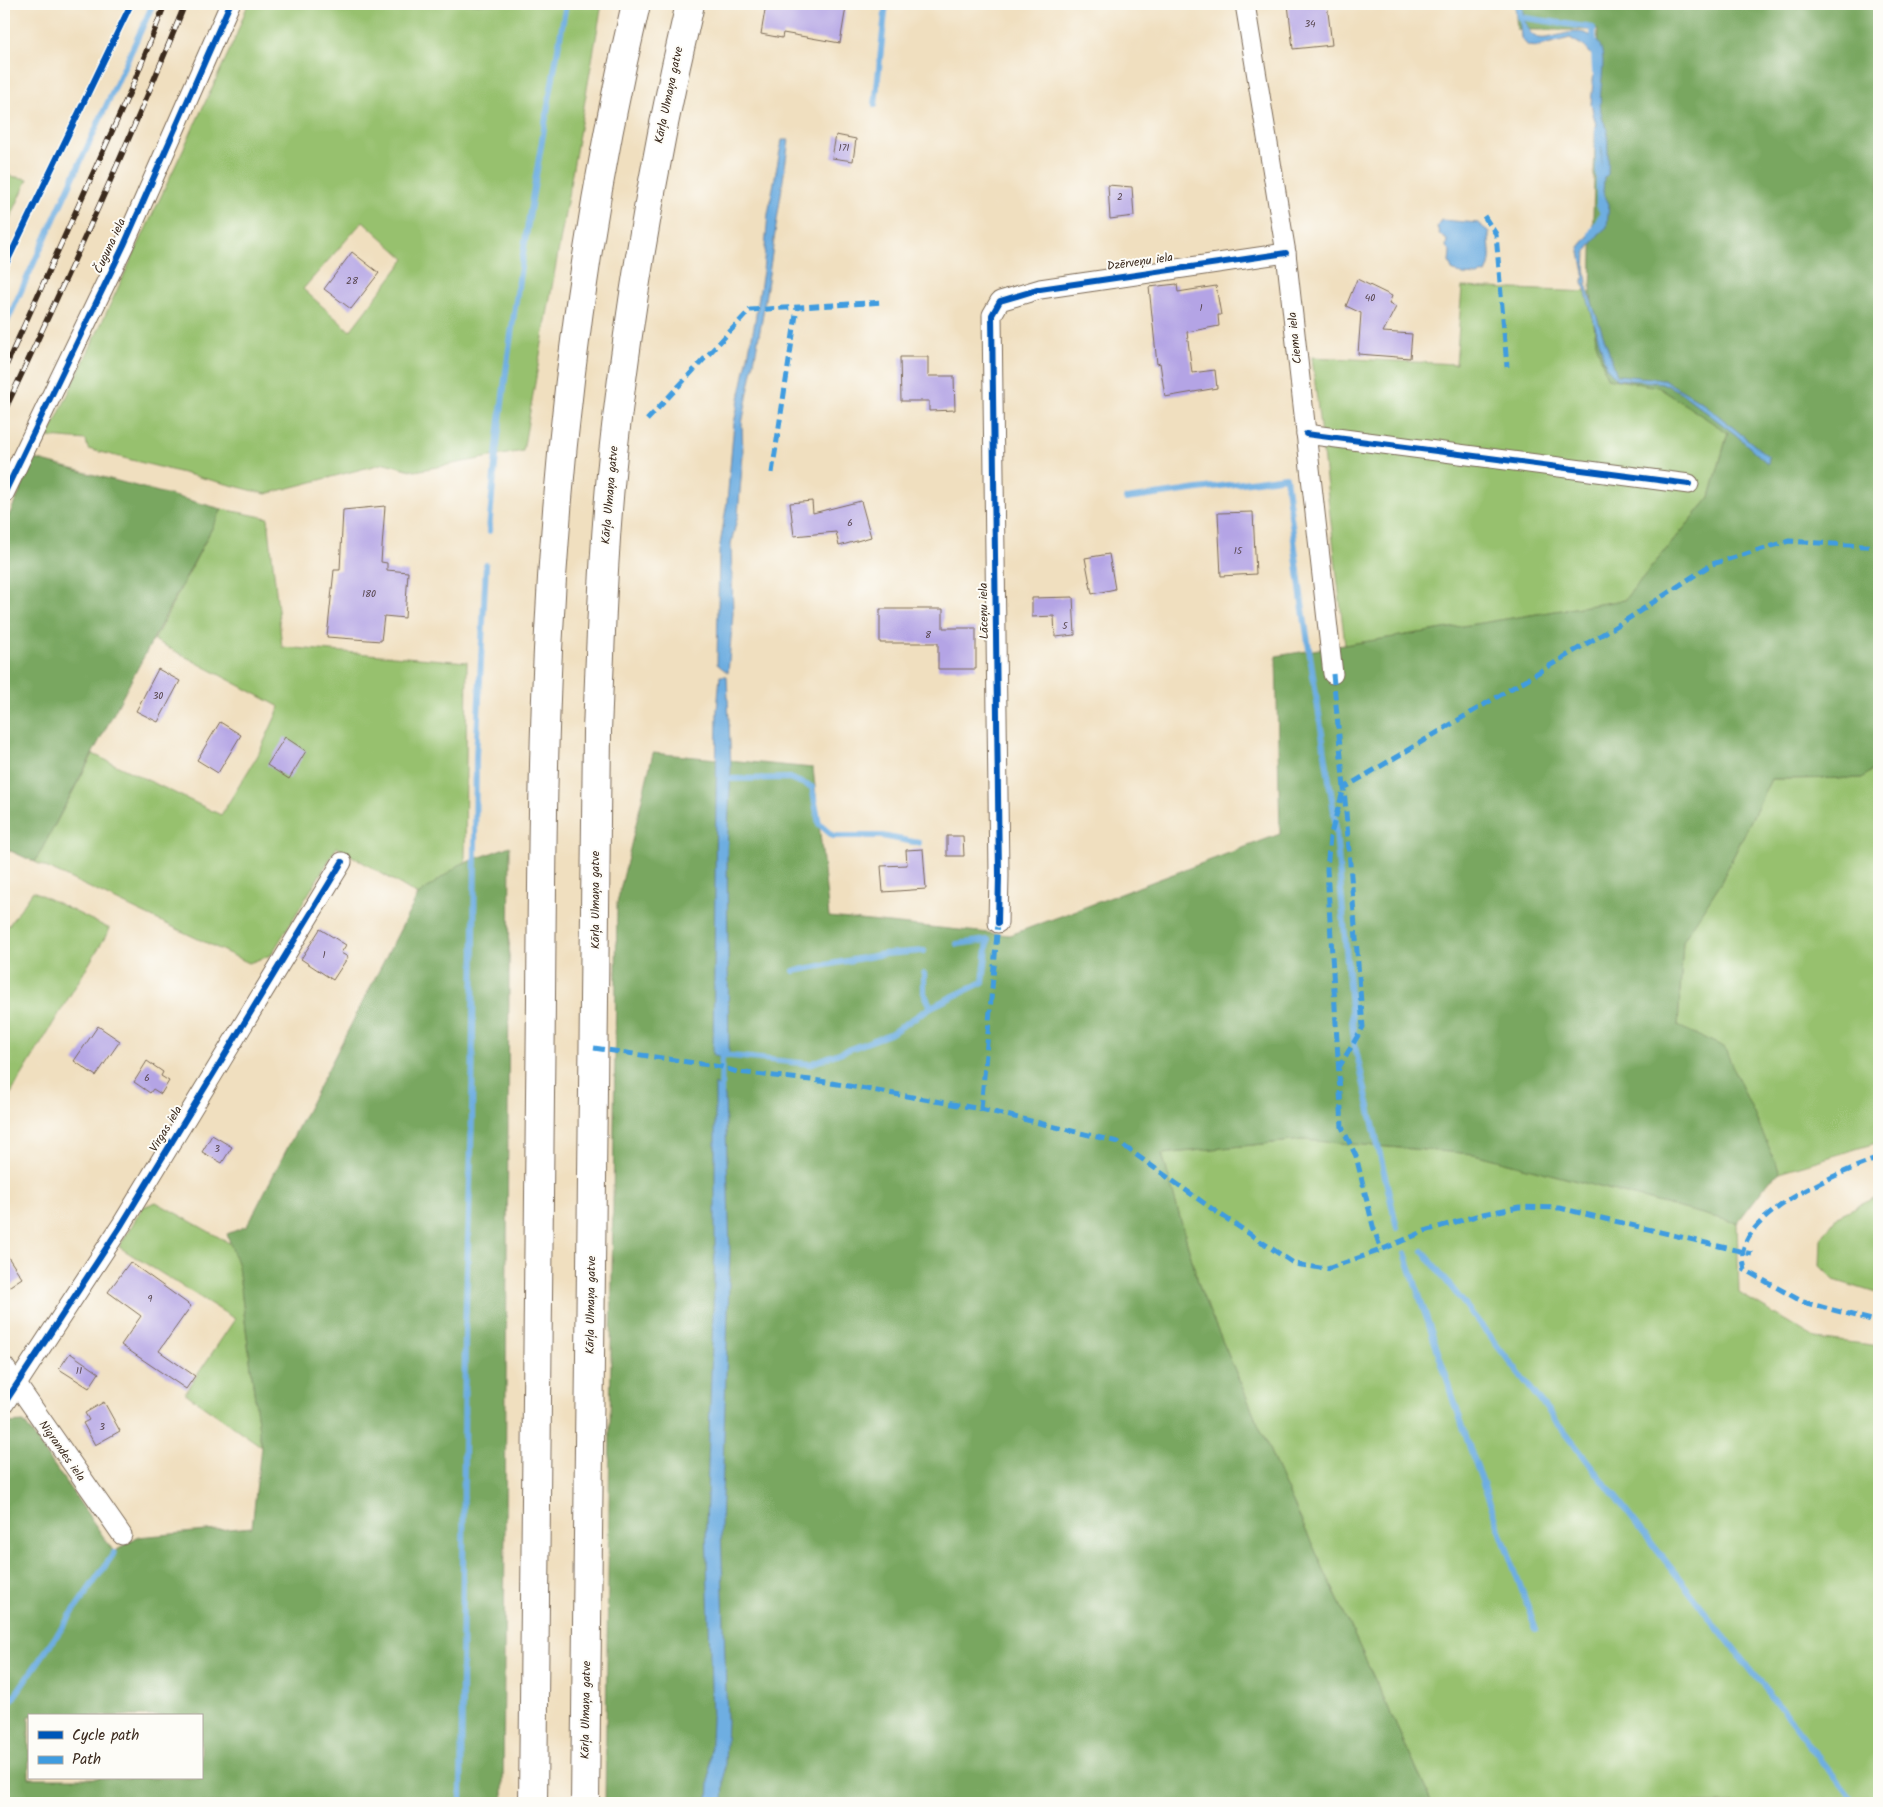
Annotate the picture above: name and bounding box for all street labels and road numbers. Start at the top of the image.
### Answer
street label: Kārļa Ulmaņa gatve [649,44,689,145]
street label: Čuguna iela [89,215,131,277]
street label: Dzērveņu iela [1106,248,1175,276]
street label: Ciema iela [1283,311,1307,365]
street label: Kārļa Ulmaņa gatve [596,445,624,545]
street label: Lāceņu iela [974,582,994,640]
street label: Kārļa Ulmaņa gatve [586,850,605,949]
street label: Virgas iela [145,1102,188,1156]
street label: Kārļa Ulmaņa gatve [581,1255,601,1354]
street label: Nīgrandes iela [34,1417,90,1486]
street label: Kārļa Ulmaņa gatve [576,1660,596,1759]

